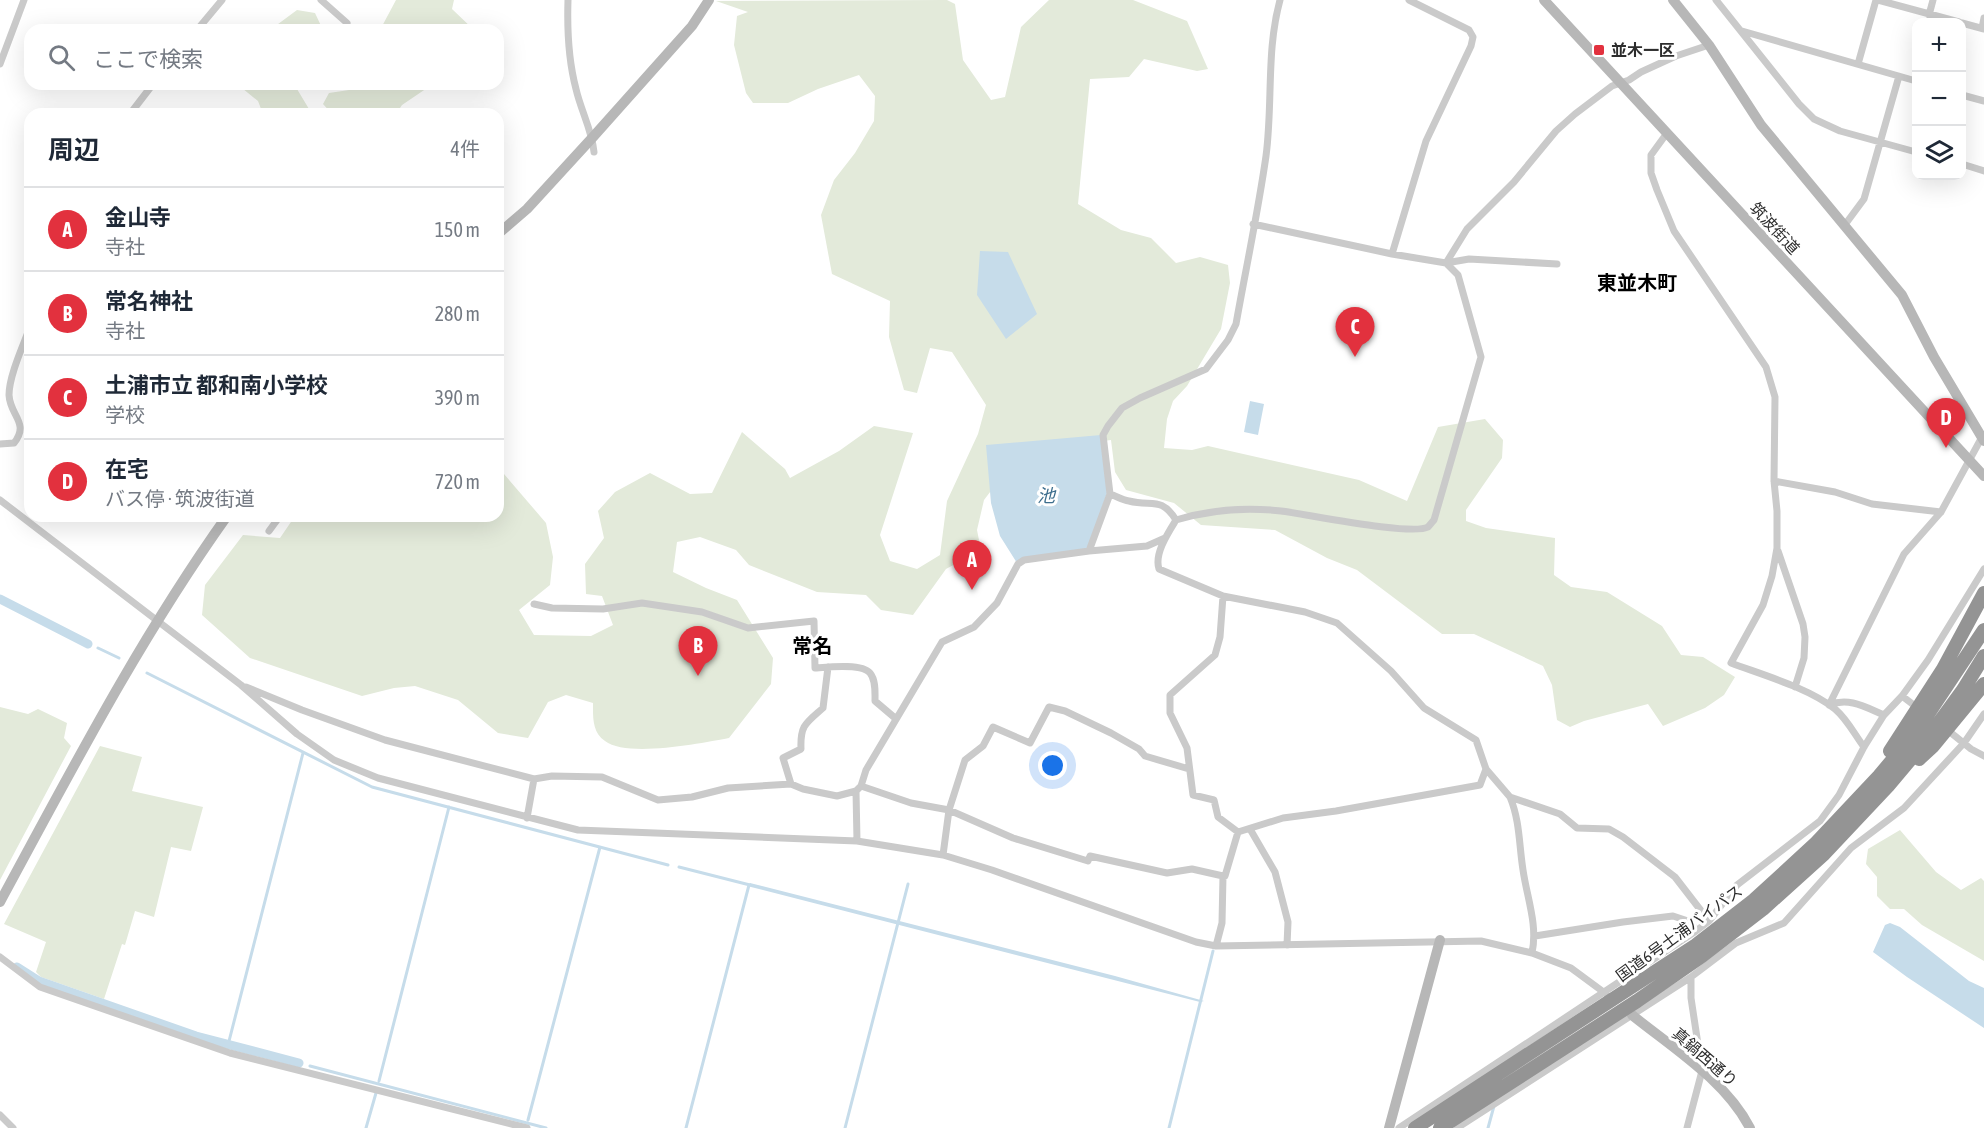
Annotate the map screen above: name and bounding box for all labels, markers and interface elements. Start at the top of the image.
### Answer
map controls [1912,18,1966,180]
button: + [1912,18,1966,72]
search box [24,24,504,90]
icon: search [45,41,78,74]
place label: 並木一区 [1611,41,1675,59]
marker: 並木一区 [1592,43,1606,57]
text: ここで検索 [93,46,203,72]
button: − [1912,72,1966,126]
button: layers [1912,126,1966,180]
text: 周辺 [48,135,100,165]
text: 4件 [451,137,480,160]
street label: 筑波街道 [1747,198,1803,258]
text: 金山寺 [105,204,171,230]
text: A [63,218,72,241]
text: 150 m [435,218,480,241]
text: 寺社 [105,235,145,258]
district label: 東並木町 [1597,271,1677,294]
text: 常名神社 [105,288,193,314]
text: B [63,302,72,325]
text: 280 m [435,302,480,325]
pin: C [1336,308,1374,357]
text: 寺社 [105,319,145,342]
text: 土浦市立 都和南小学校 [105,372,328,398]
text: C [63,386,72,409]
text: 390 m [435,386,480,409]
pin: D [1926,398,1966,448]
text: 学校 [105,403,145,426]
text: 在宅 [105,456,149,482]
text: D [62,470,73,493]
text: 720 m [435,470,480,493]
water label: 池 [1037,485,1057,506]
text: バス停 · 筑波街道 [105,487,255,510]
pin: A [952,540,992,590]
pin: B [678,626,718,676]
district label: 常名 [792,634,832,657]
your location [1038,751,1067,780]
street label: 国道6号土浦バイパス [1613,881,1745,985]
street label: 真鍋西通り [1669,1024,1741,1090]

